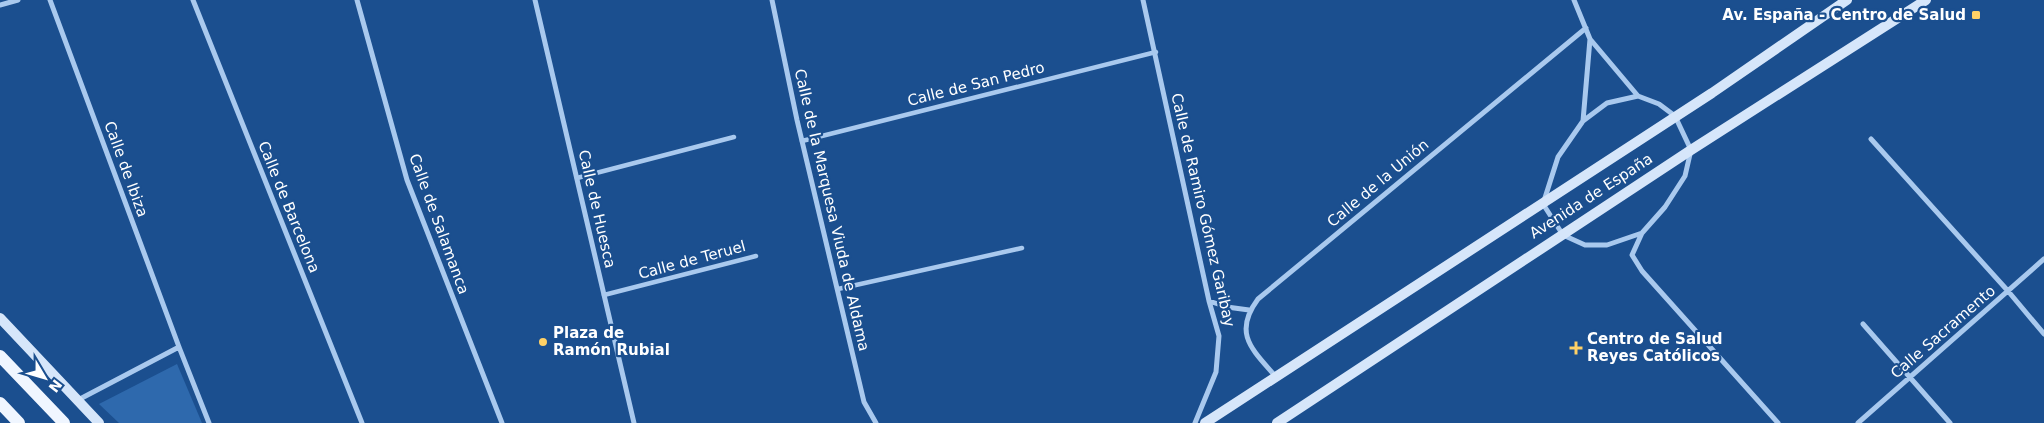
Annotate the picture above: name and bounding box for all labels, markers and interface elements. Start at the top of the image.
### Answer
place label: Av. España - Centro de Salud [1722,6,1966,24]
marker: Av. España - Centro de Salud [1970,9,1982,21]
street label: Calle de San Pedro [906,58,1046,110]
street label: Calle de la Marquesa Viuda de Aldama [791,67,873,353]
street label: Calle de Ramiro Gómez Garibay [1167,91,1239,329]
street label: Calle de Ibiza [100,119,152,219]
street label: Calle de la Unión [1324,135,1432,231]
street label: Calle de Barcelona [254,139,324,275]
street label: Calle de Huesca [575,148,619,270]
street label: Avenida de España [1526,150,1656,242]
street label: Calle de Salamanca [405,151,473,297]
street label: Calle de Teruel [636,237,748,283]
street label: Calle Sacramento [1887,282,1999,382]
place label: Plaza de Ramón Rubial [553,324,670,359]
place label: Centro de Salud Reyes Católicos [1587,330,1723,365]
marker: Plaza de Ramón Rubial [537,336,549,348]
marker: Centro de Salud Reyes Católicos [1569,341,1583,355]
north arrow [20,353,70,403]
text: N [45,376,65,396]

